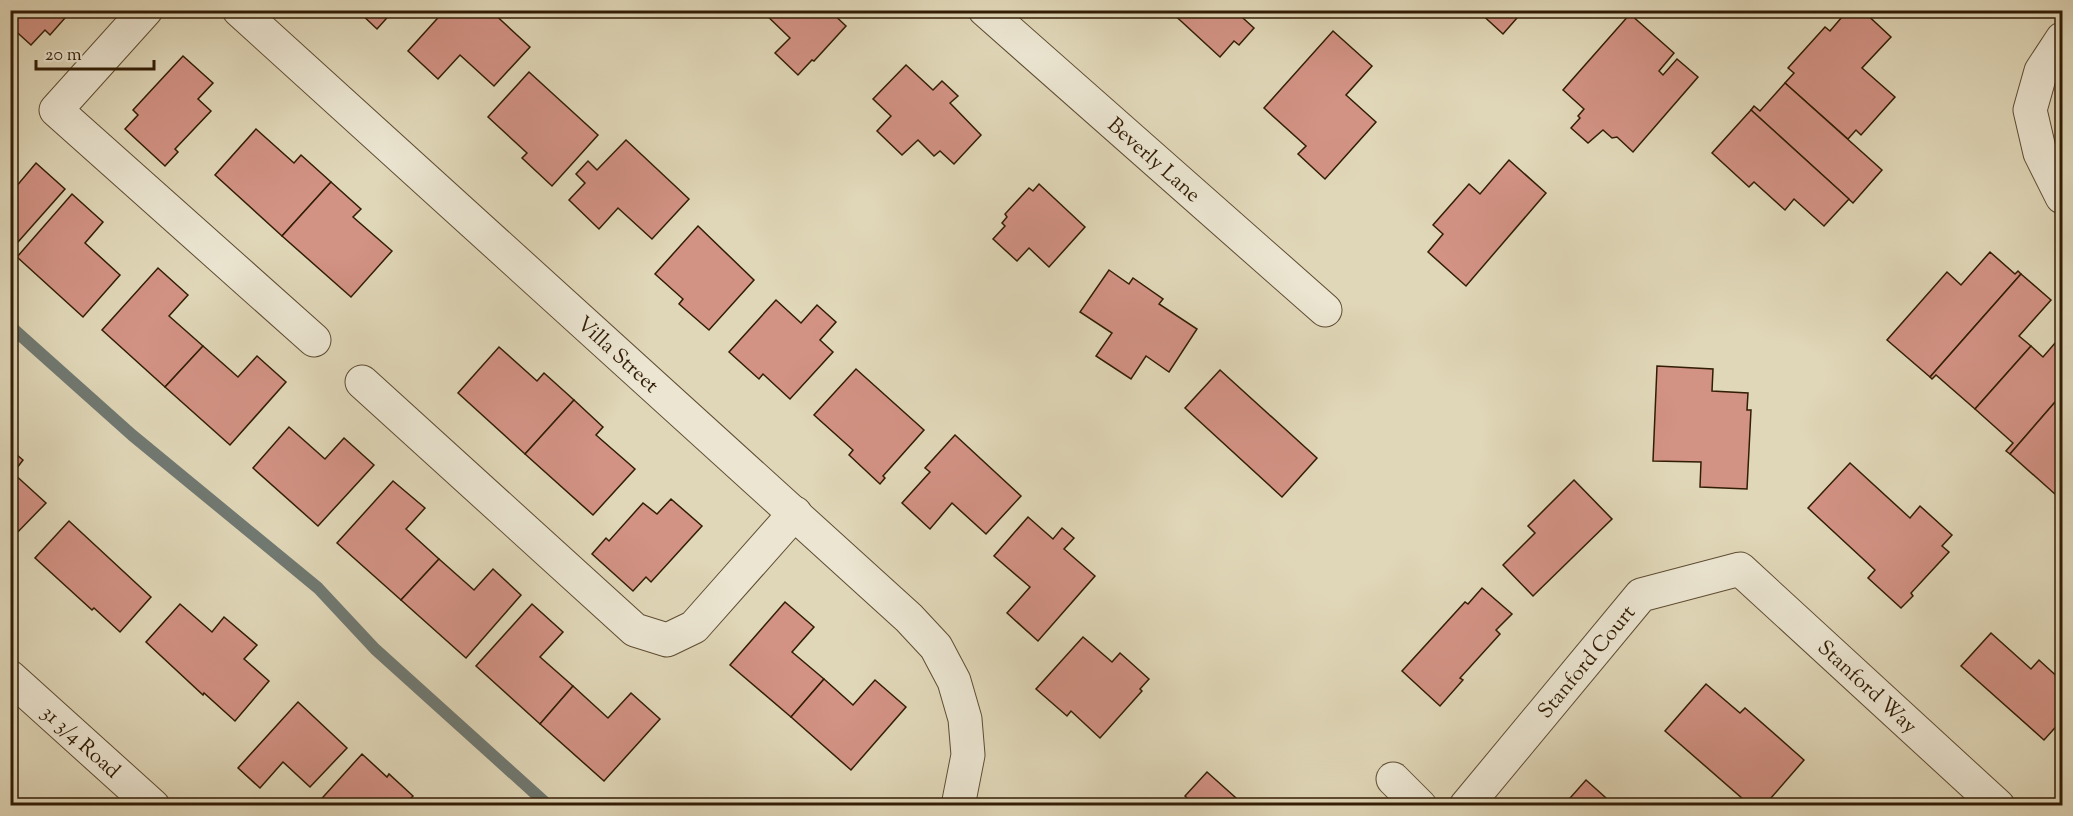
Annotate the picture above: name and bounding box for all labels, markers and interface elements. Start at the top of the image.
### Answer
scale bar [36,33,154,71]
text: 20 m [45,43,82,69]
street label: Beverly Lane [1100,112,1206,211]
street label: Villa Street [569,310,665,401]
street label: Stanford Court [1532,599,1644,726]
street label: Stanford Way [1810,634,1923,742]
street label: 31 3/4 Road [34,699,126,787]

